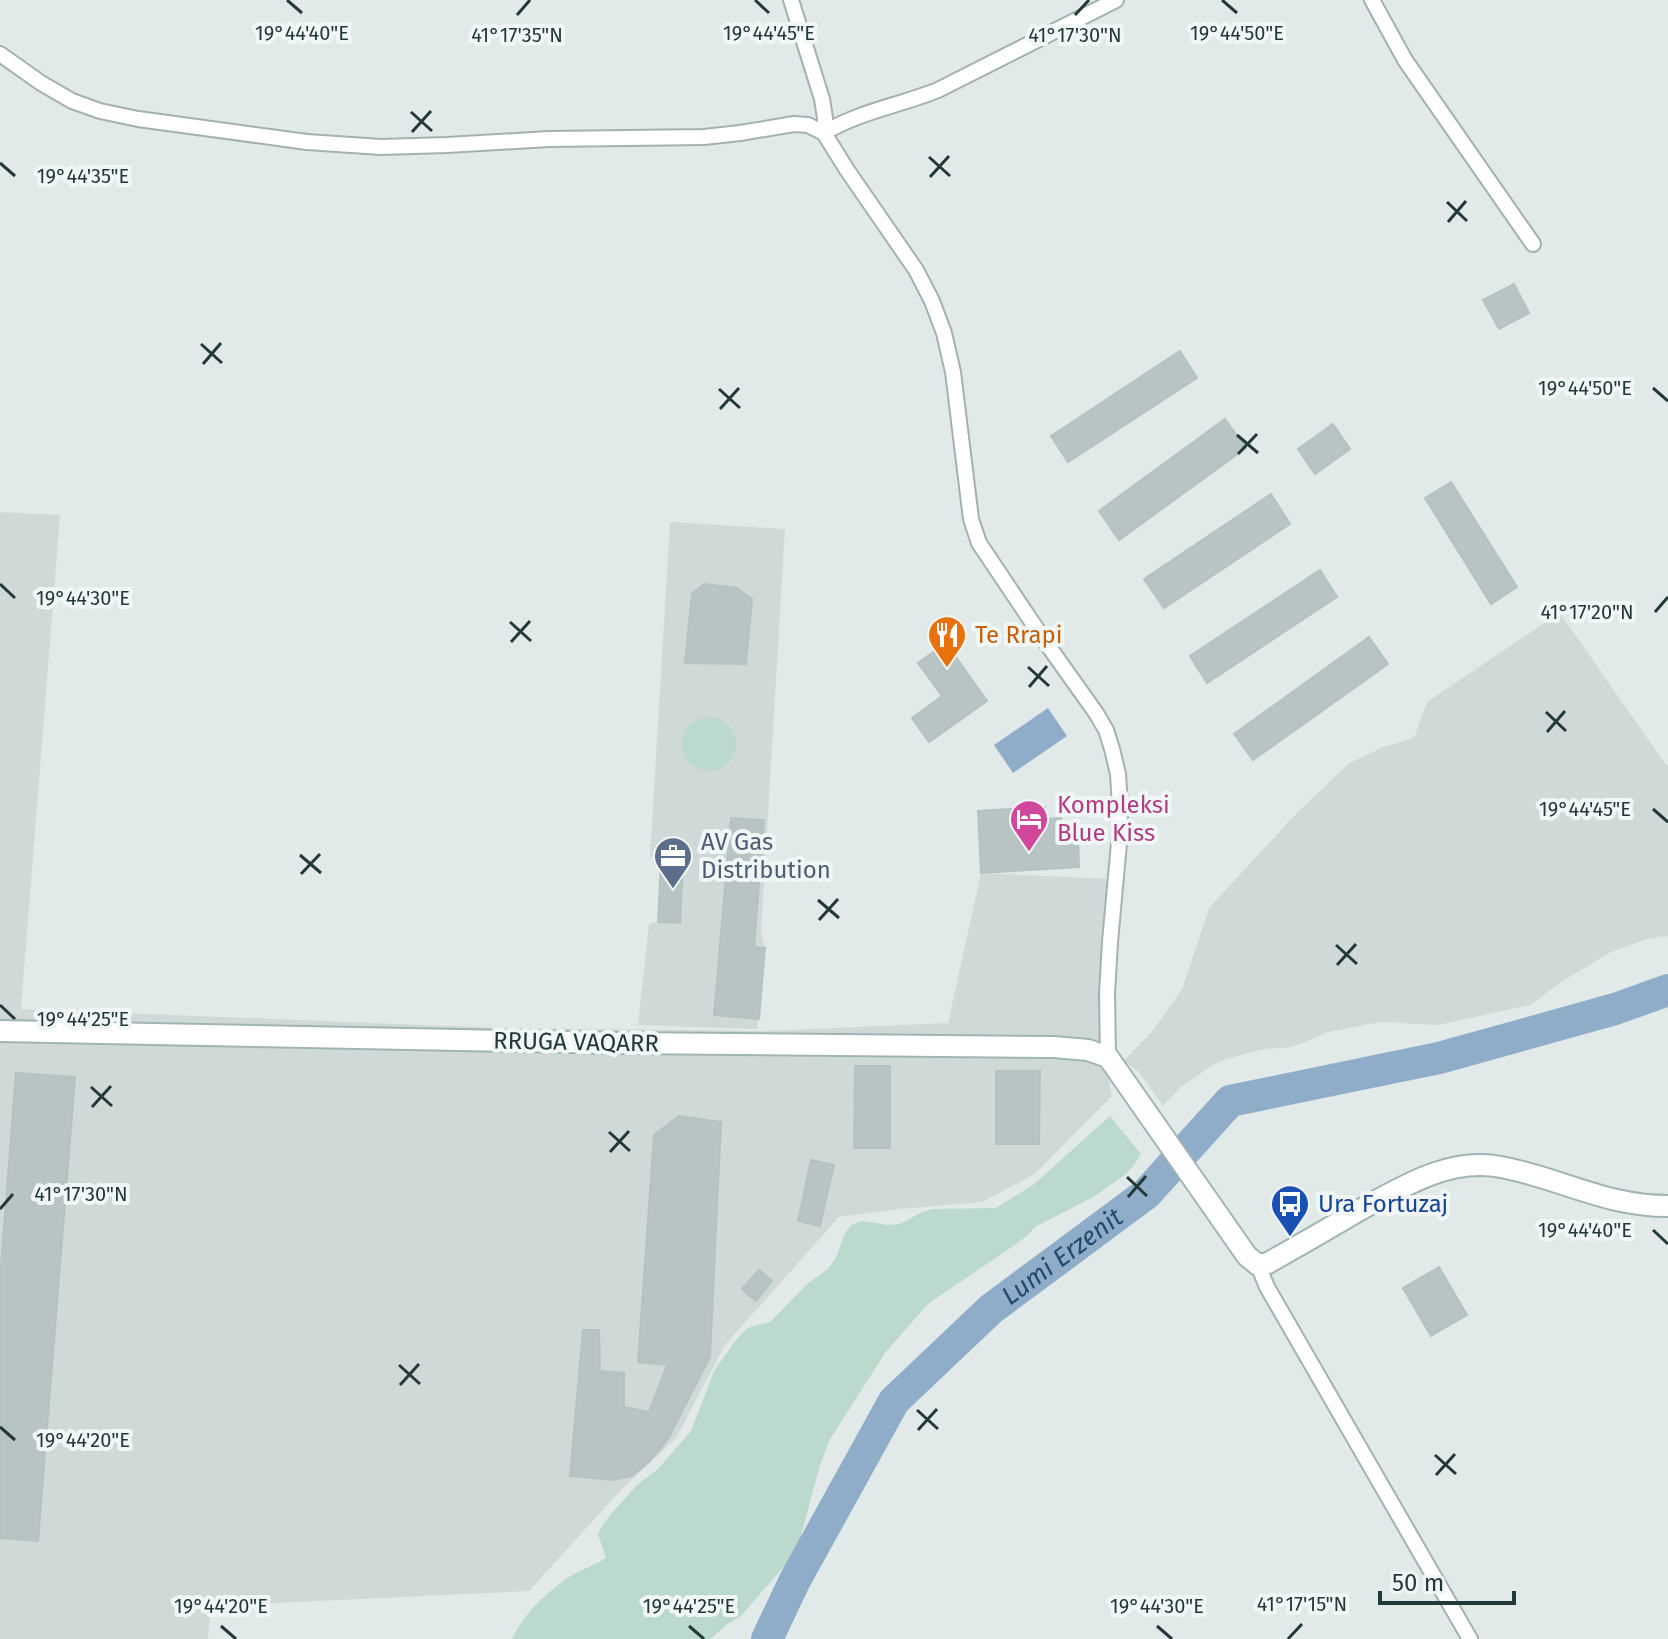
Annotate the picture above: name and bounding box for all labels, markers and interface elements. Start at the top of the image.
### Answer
text: 19°44'40"E [255,21,349,45]
text: 19°44'45"E [723,21,815,45]
text: 19°44'50"E [1190,21,1284,45]
text: 41°17'35"N [471,23,563,47]
text: 41°17'30"N [1028,23,1122,47]
text: 19°44'35"E [37,164,129,188]
text: 19°44'50"E [1538,376,1632,400]
text: 19°44'30"E [36,586,130,610]
text: 41°17'20"N [1540,600,1634,624]
restaurant icon: Te Rrapi [926,614,968,669]
place label: Te Rrapi [975,621,1063,649]
place label: Kompleksi Blue Kiss [1057,791,1170,847]
text: 19°44'45"E [1539,797,1631,821]
hotel icon: Kompleksi Blue Kiss [1008,798,1050,853]
place label: AV Gas Distribution [701,828,831,884]
office icon: AV Gas Distribution [652,835,694,890]
text: 19°44'25"E [37,1007,129,1031]
street label: RRUGA VAQARR [493,1027,659,1057]
text: 41°17'30"N [34,1182,128,1206]
bus stop icon: Ura Fortuzaj [1269,1183,1311,1238]
place label: Ura Fortuzaj [1318,1190,1448,1218]
water label: Lumi Erzenit [996,1201,1129,1311]
text: 19°44'40"E [1538,1218,1632,1242]
text: 19°44'20"E [36,1428,130,1452]
scale bar [1380,1555,1514,1605]
text: 50 m [1392,1569,1444,1597]
text: 41°17'15"N [1257,1592,1347,1616]
text: 19°44'20"E [174,1594,268,1618]
text: 19°44'25"E [643,1594,735,1618]
text: 19°44'30"E [1110,1594,1204,1618]

